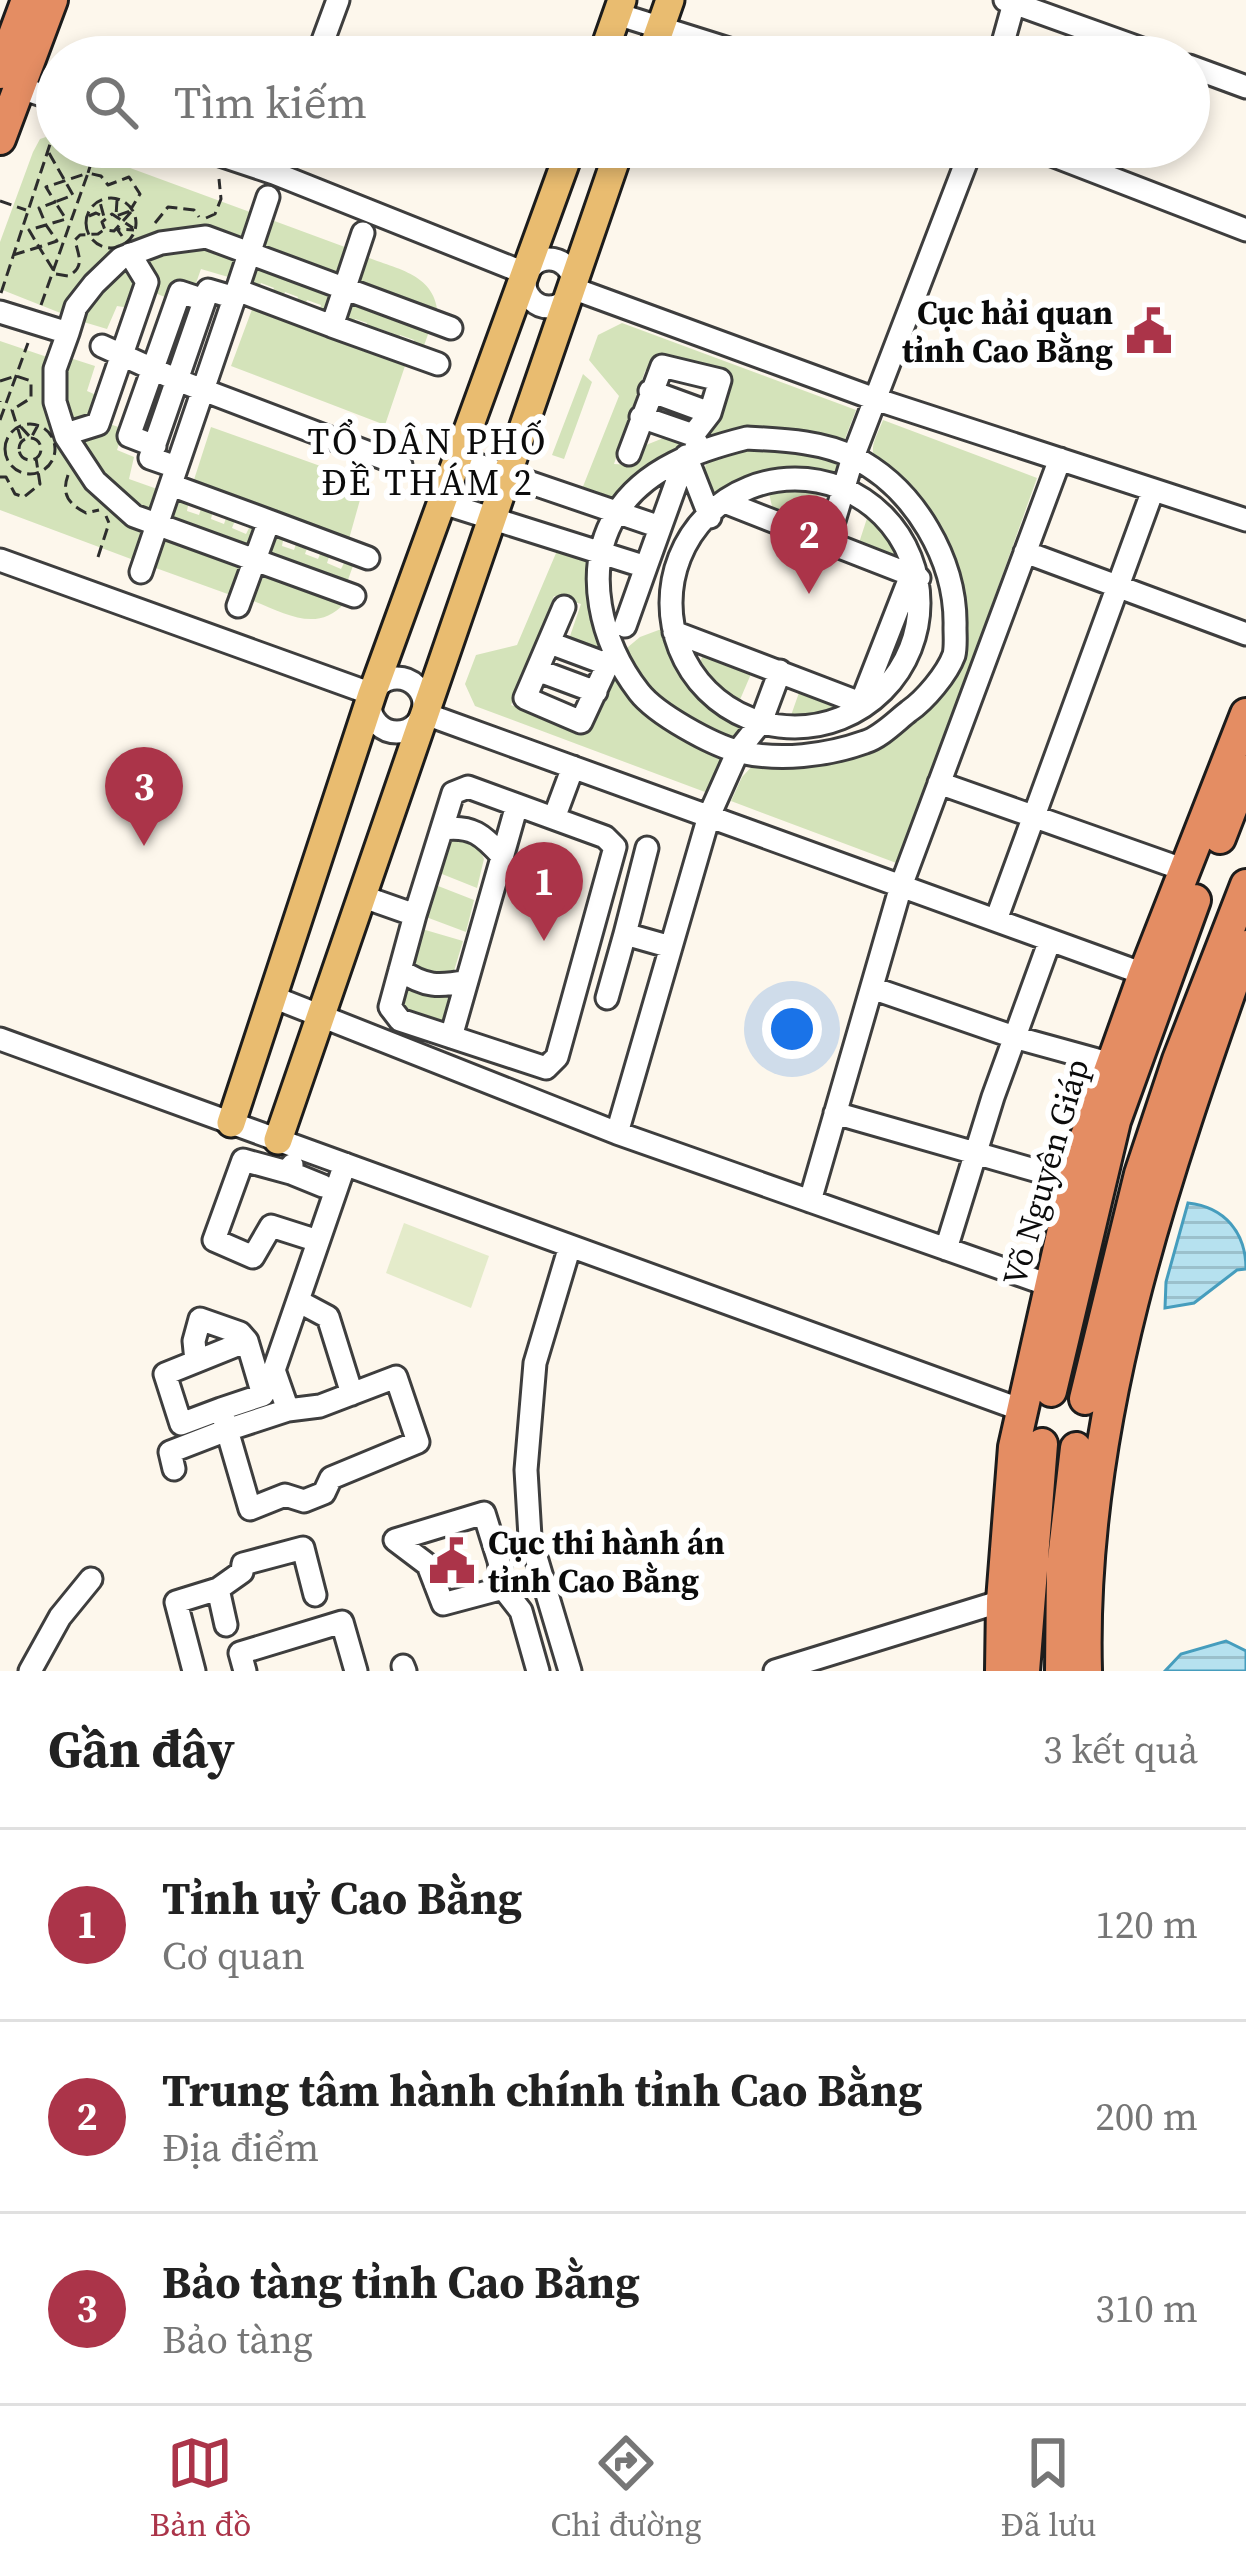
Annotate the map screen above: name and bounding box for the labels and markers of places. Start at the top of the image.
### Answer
place label: Cục hải quan tỉnh Cao Bằng [902,290,1113,373]
public building icon: Cục hải quan tỉnh Cao Bằng [1124,306,1174,356]
pin: 2 [770,495,848,594]
pin: 3 [105,747,183,846]
pin: 1 [505,842,583,941]
place label: Cục thi hành án tỉnh Cao Bằng [488,1520,725,1603]
public building icon: Cục thi hành án tỉnh Cao Bằng [427,1536,477,1586]

